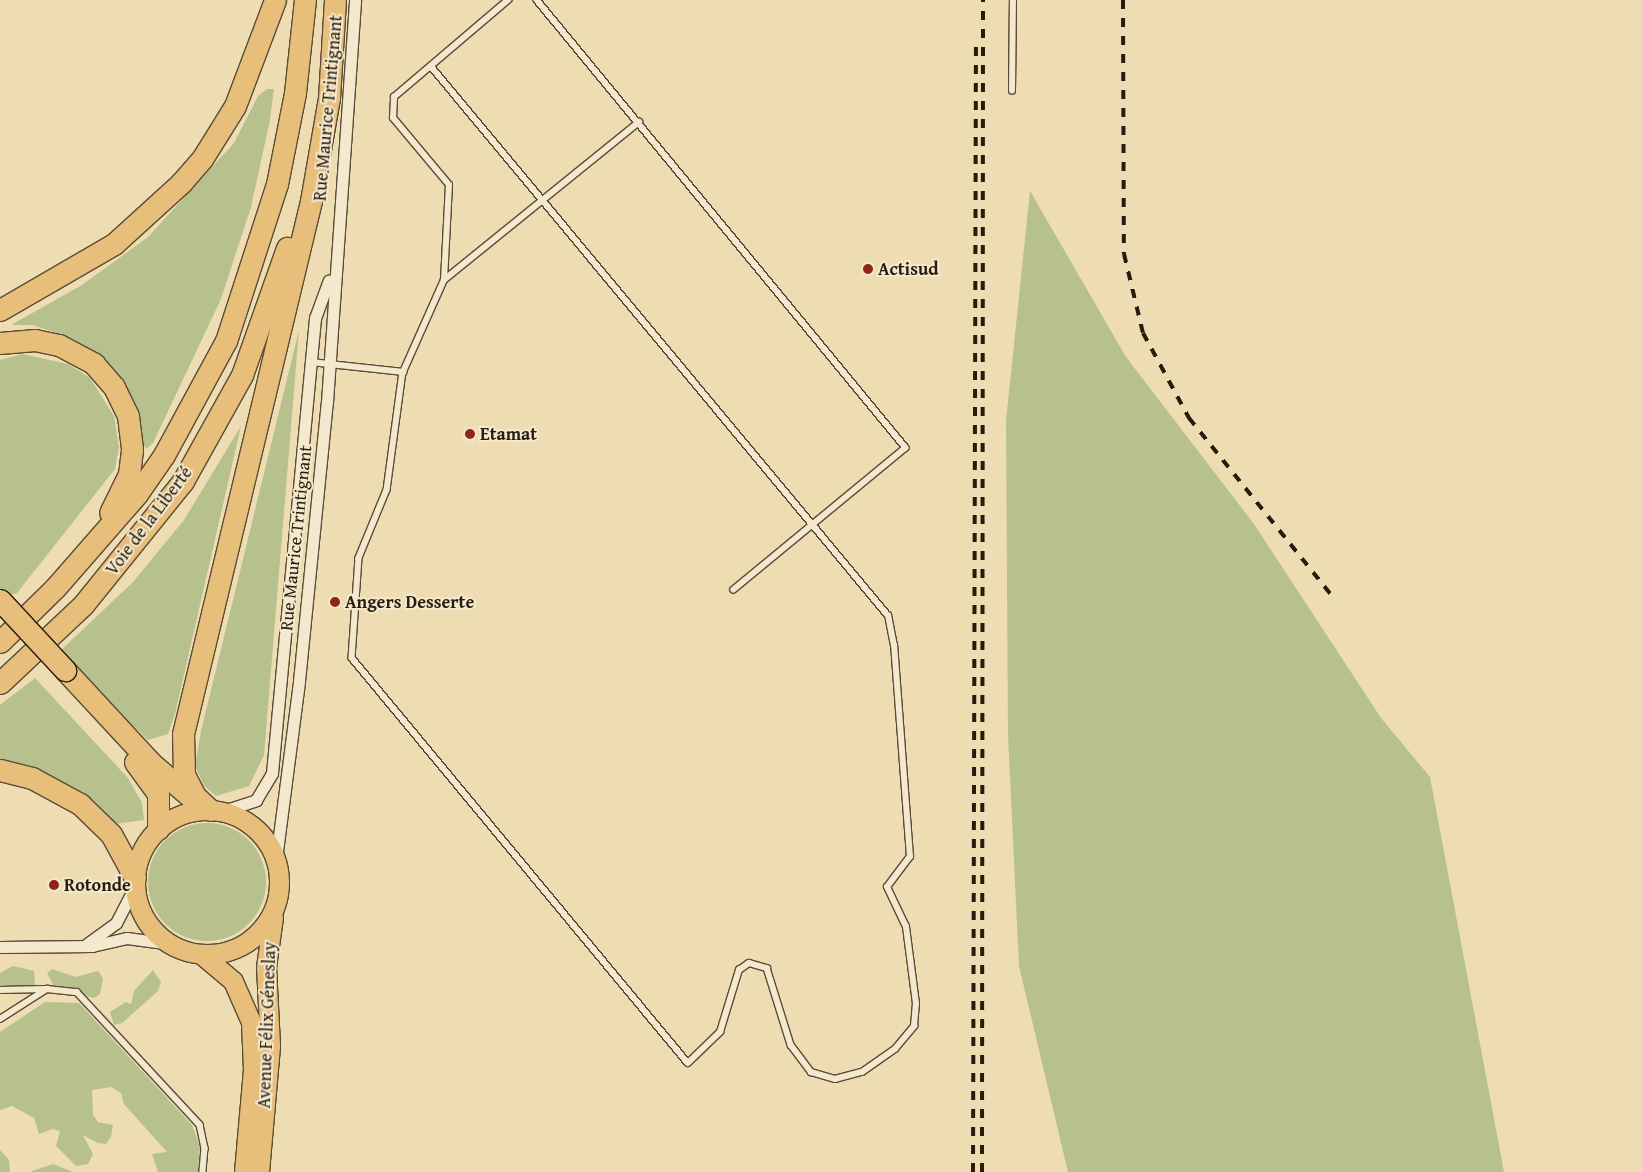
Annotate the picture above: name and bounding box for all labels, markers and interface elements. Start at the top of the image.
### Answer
street label: Rue Maurice Trintignant [309,14,347,202]
place label: Actisud [878,258,939,280]
marker: Actisud [862,263,874,275]
place label: Etamat [480,423,537,445]
marker: Etamat [464,428,476,440]
street label: Rue Maurice Trintignant [276,444,316,632]
street label: Voie de la Liberté [101,462,197,580]
place label: Angers Desserte [345,591,474,613]
marker: Angers Desserte [329,596,341,608]
place label: Rotonde [64,874,131,896]
marker: Rotonde [48,879,60,891]
street label: Avenue Félix Géneslay [253,941,281,1109]

